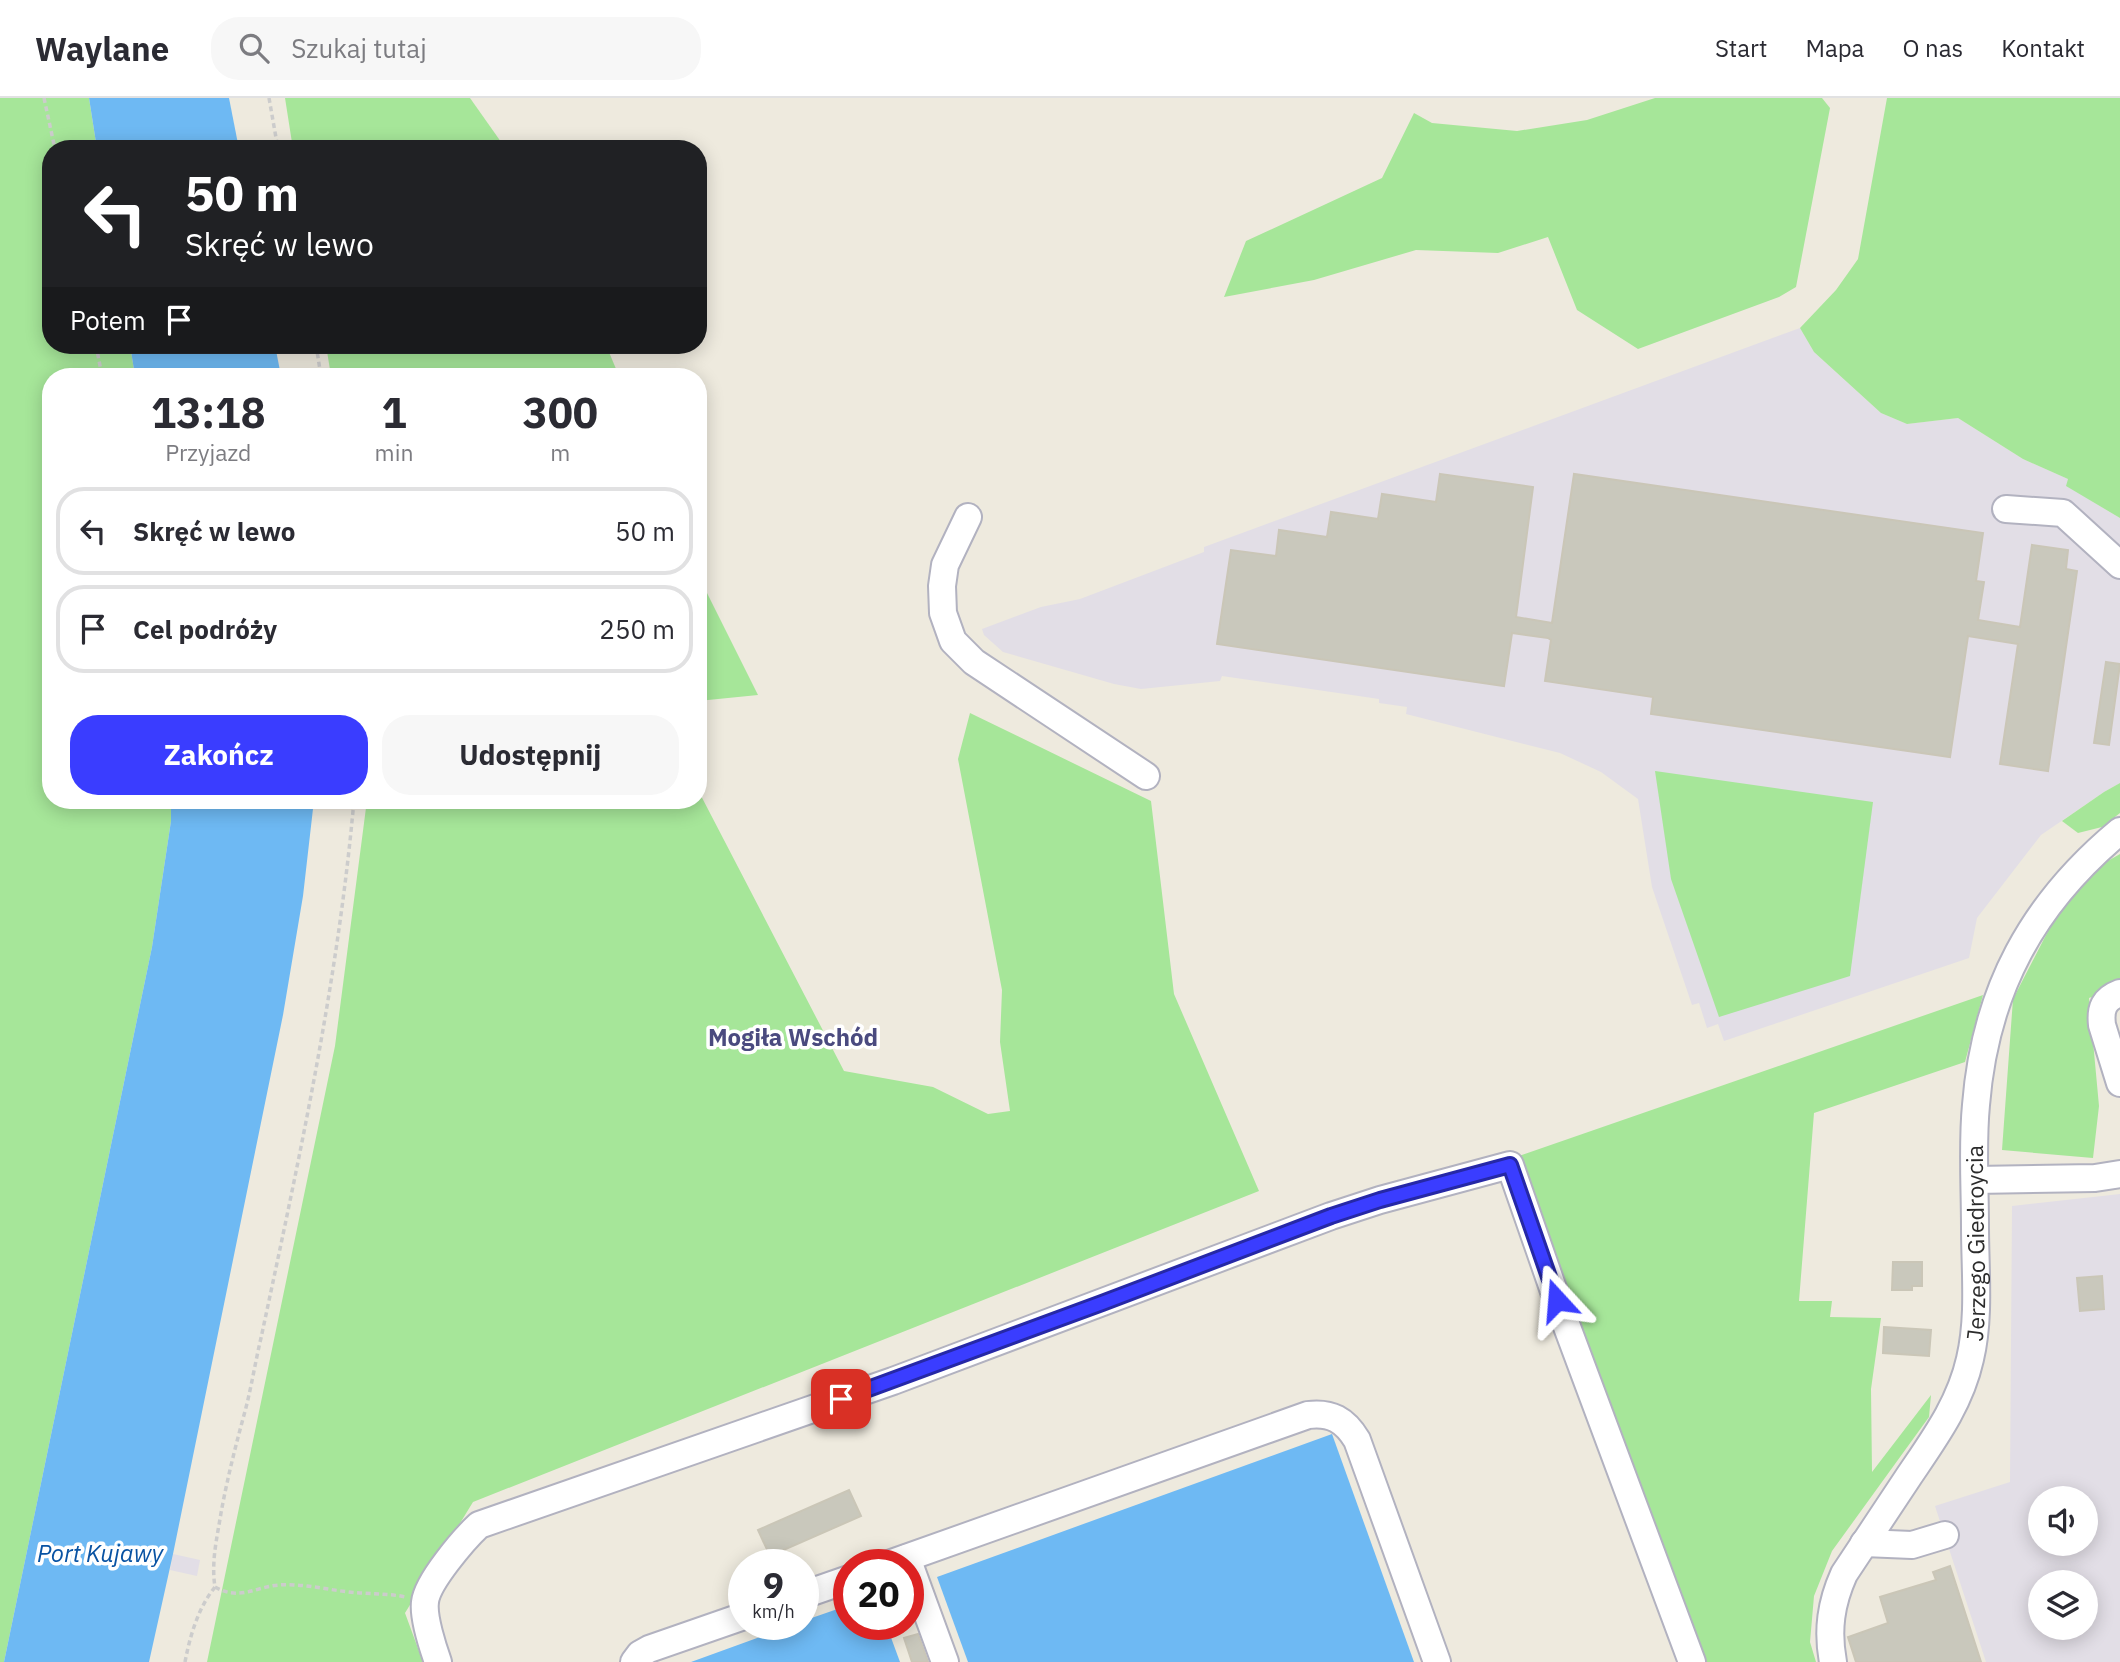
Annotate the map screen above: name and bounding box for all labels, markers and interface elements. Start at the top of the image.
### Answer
search box [211,17,701,80]
text: Waylane [35,27,169,70]
icon: search [235,29,273,67]
text: Szukaj tutaj [291,31,427,65]
text: Start [1715,32,1767,64]
text: Mapa [1805,32,1864,64]
text: O nas [1902,32,1963,64]
text: Kontakt [2001,32,2085,64]
text: 50 m [185,161,299,224]
icon: left [70,168,161,259]
text: Skręć w lewo [185,223,374,265]
icon: arrive [160,301,198,339]
text: Potem [70,303,146,337]
text: 13:18 [151,385,266,440]
text: 1 [381,385,407,440]
text: 300 [522,385,598,440]
text: Przyjazd [165,437,251,467]
text: min [375,437,413,467]
text: m [550,437,570,467]
icon: left [74,512,112,550]
text: Skręć w lewo [133,514,295,548]
text: 50 m [615,514,675,548]
icon: arrive [74,610,112,648]
text: Cel podróży [133,612,277,646]
text: 250 m [599,612,675,646]
button: Zakończ [70,715,368,795]
button: Udostępnij [382,715,679,795]
district label: Mogiła Wschód [708,1021,878,1053]
street label: Jerzego Giedroycia [1959,1145,1991,1343]
position arrow [1520,1263,1594,1337]
pin [811,1369,871,1429]
icon: arrive [822,1380,860,1418]
map controls [2028,1486,2098,1640]
button: sound [2028,1486,2098,1556]
water label: Port Kujawy [37,1537,164,1569]
speed limit sign: 20 [833,1549,924,1640]
text: 9 [763,1562,784,1608]
button: layers [2028,1570,2098,1640]
text: km/h [752,1600,795,1623]

